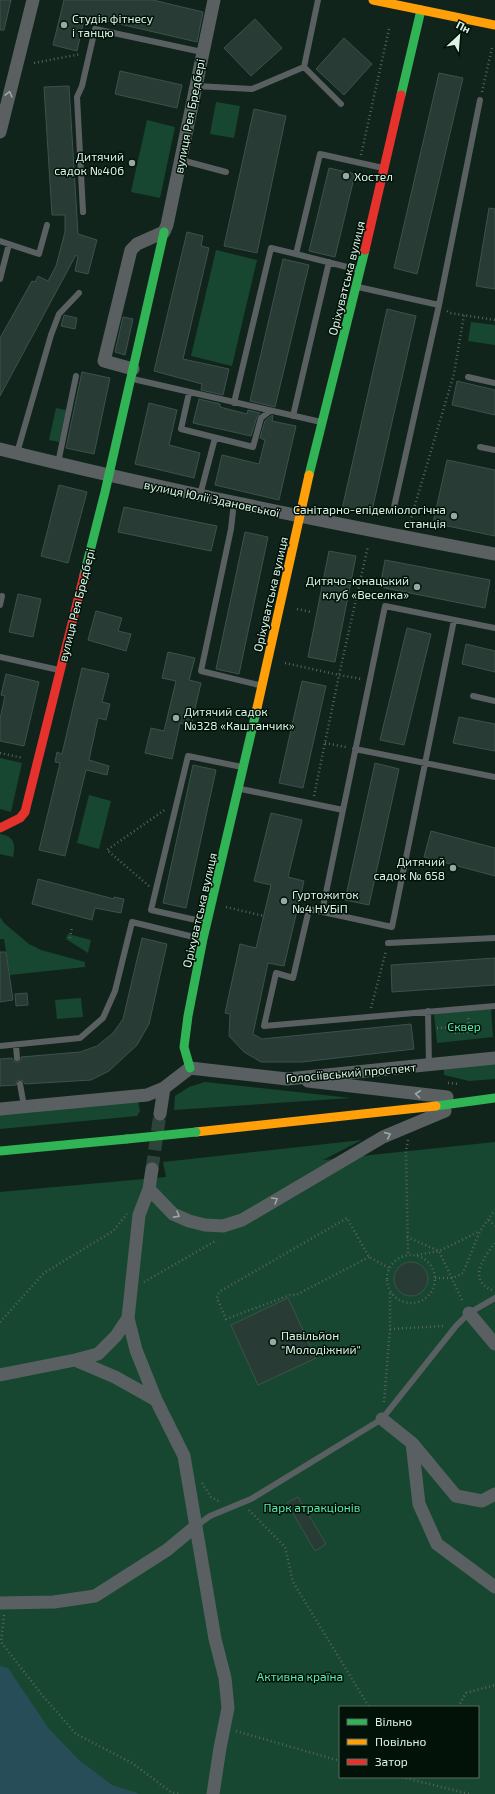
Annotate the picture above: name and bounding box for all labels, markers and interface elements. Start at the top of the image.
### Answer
place label: Студія фітнесу і танцю [72,11,154,39]
north arrow [439,16,479,56]
text: Пн [454,18,473,36]
marker: Студія фітнесу і танцю [59,20,69,30]
street label: вулиця Рея Бредбері [171,58,208,175]
one-way arrow [4,90,13,97]
place label: Дитячий садок №406 [54,149,124,177]
marker: Дитячий садок №406 [127,158,137,168]
place label: Хостел [354,169,393,183]
marker: Хостел [341,171,351,181]
street label: Оріхуватська вулиця [325,219,368,337]
street label: вулиця Юлії Здановської [143,477,282,520]
place label: Санітарно-епідеміологічна станція [293,502,446,530]
marker: Санітарно-епідеміологічна станція [449,511,459,521]
street label: Оріхуватська вулиця [250,535,291,653]
street label: вулиця Рея Бредбері [55,547,98,663]
place label: Дитячо-юнацький клуб «Веселка» [306,573,409,602]
marker: Дитячо-юнацький клуб «Веселка» [412,582,422,592]
place label: Дитячий садок №328 «Каштанчик» [184,704,295,732]
marker: Дитячий садок №328 «Каштанчик» [171,713,181,723]
street label: Оріхуватська вулиця [179,851,220,969]
place label: Дитячий садок № 658 [373,854,445,882]
marker: Дитячий садок № 658 [448,863,458,873]
place label: Гуртожиток №4 НУБіП [292,887,359,915]
marker: Гуртожиток №4 НУБіП [279,896,289,906]
park label: Сквер [447,1019,481,1033]
street label: Голосіївський проспект [285,1059,417,1085]
one-way arrow [415,1090,421,1099]
one-way arrow [384,1132,391,1140]
one-way arrow [271,1198,279,1205]
one-way arrow [173,1210,180,1218]
place label: Павільйон "Молодіжний" [281,1328,361,1356]
marker: Павільйон "Молодіжний" [268,1337,278,1347]
park label: Парк атракціонів [264,1500,360,1514]
park label: Активна країна [257,1669,343,1683]
legend [339,1706,479,1778]
text: Вільно [375,1714,412,1728]
text: Повільно [375,1734,426,1748]
text: Затор [375,1754,408,1768]

